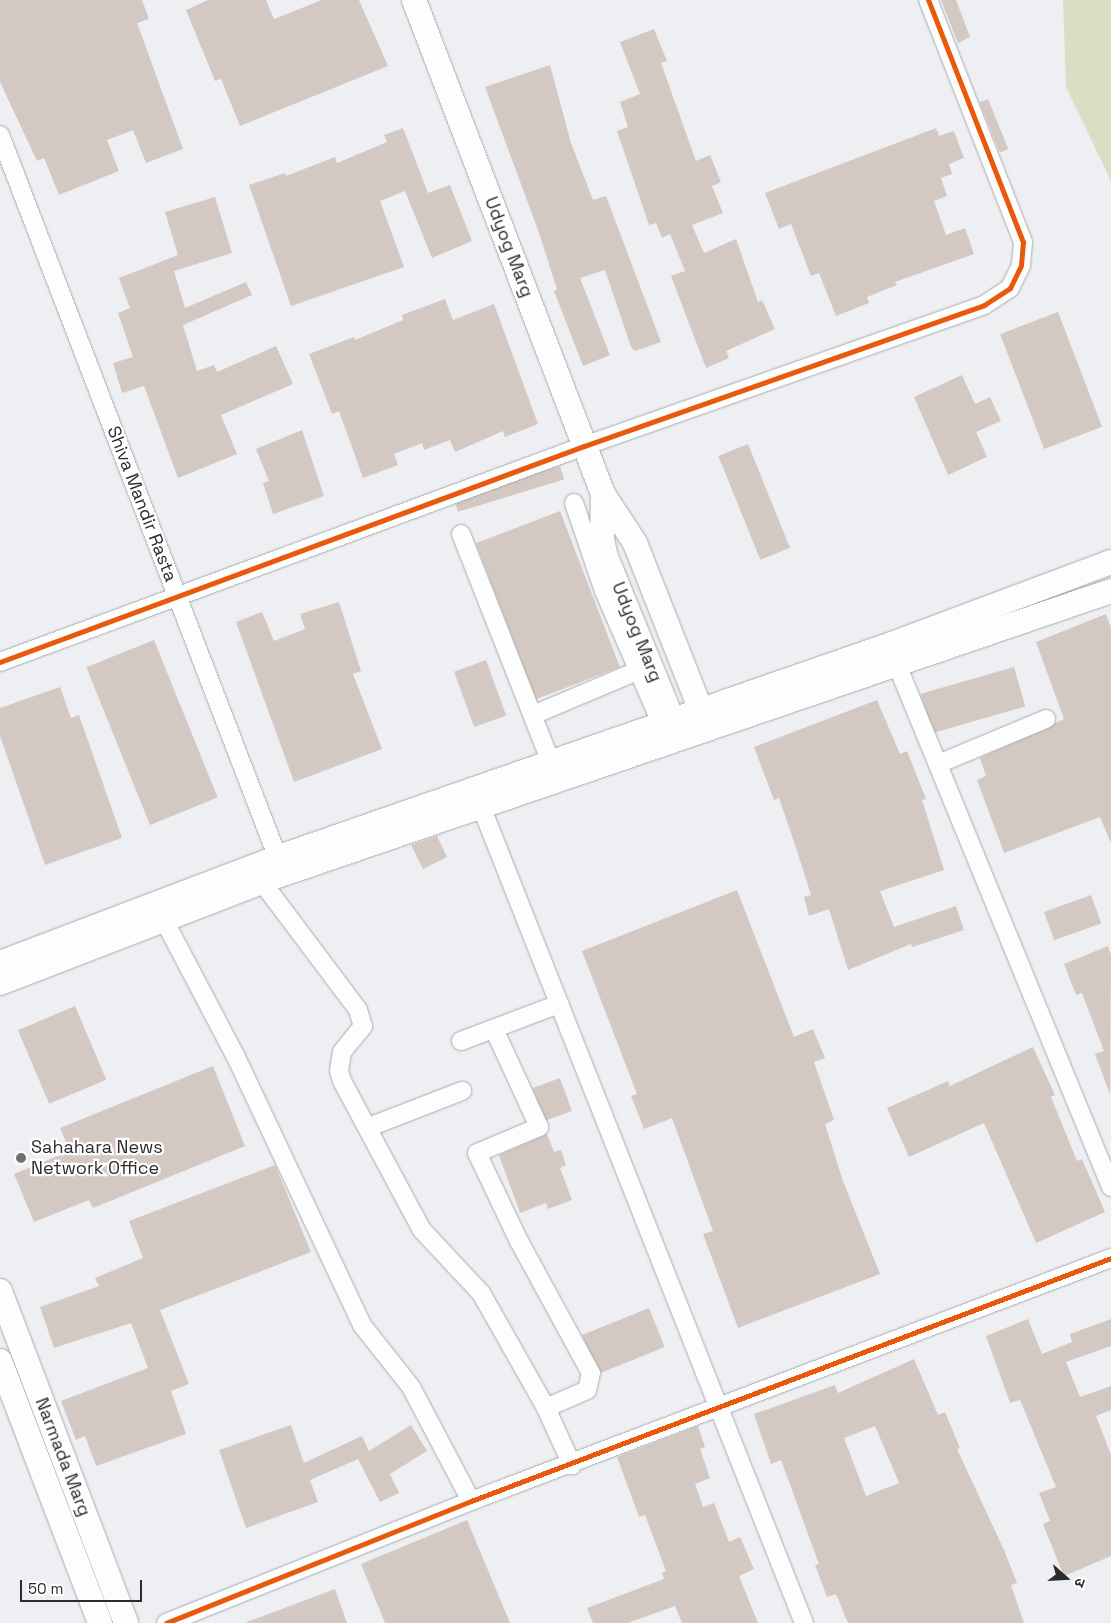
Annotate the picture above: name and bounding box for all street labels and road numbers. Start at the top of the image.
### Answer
street label: Udyog Marg [480,194,538,300]
street label: Shiva Mandir Rasta [102,423,182,585]
street label: Udyog Marg [607,579,667,685]
street label: Narmada Marg [30,1395,96,1519]

